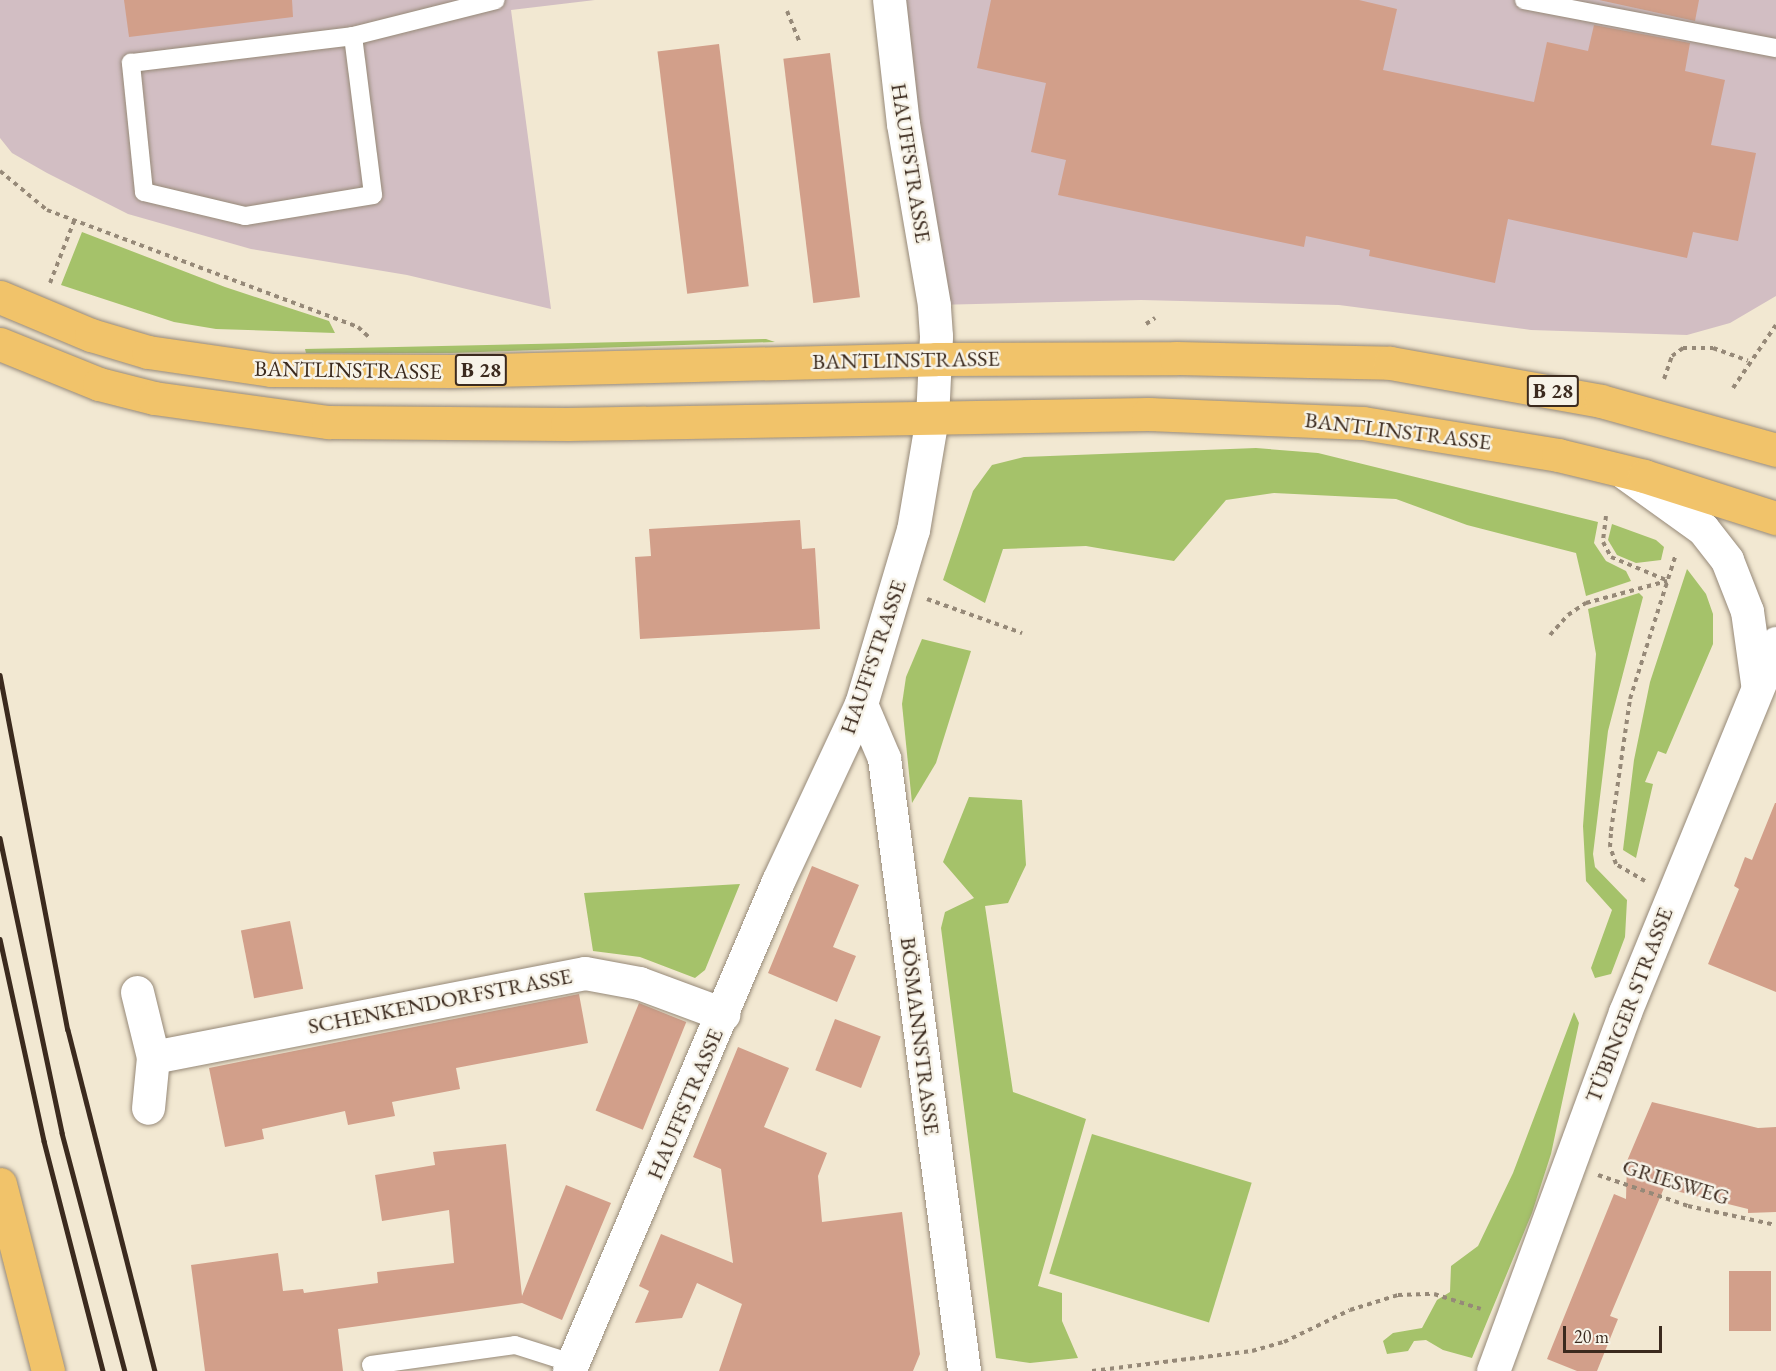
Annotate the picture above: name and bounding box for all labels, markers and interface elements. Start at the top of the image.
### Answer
street label: HAUFFSTRASSE [885,81,937,245]
street label: BANTLINSTRASSE [812,345,1000,375]
road number: B 28 [454,352,508,388]
street label: BANTLINSTRASSE [254,355,442,385]
road number: B 28 [1526,373,1580,409]
street label: BANTLINSTRASSE [1303,406,1493,456]
street label: HAUFFSTRASSE [834,576,912,738]
street label: TÜBINGER STRASSE [1580,904,1678,1106]
street label: BÖSMANNSTRASSE [895,935,945,1137]
street label: SCHENKENDORFSTRASSE [306,962,574,1040]
street label: HAUFFSTRASSE [641,1025,729,1183]
street label: GRIESWEG [1619,1153,1733,1211]
scale bar [1566,1314,1665,1352]
text: 20 m [1574,1325,1609,1348]

